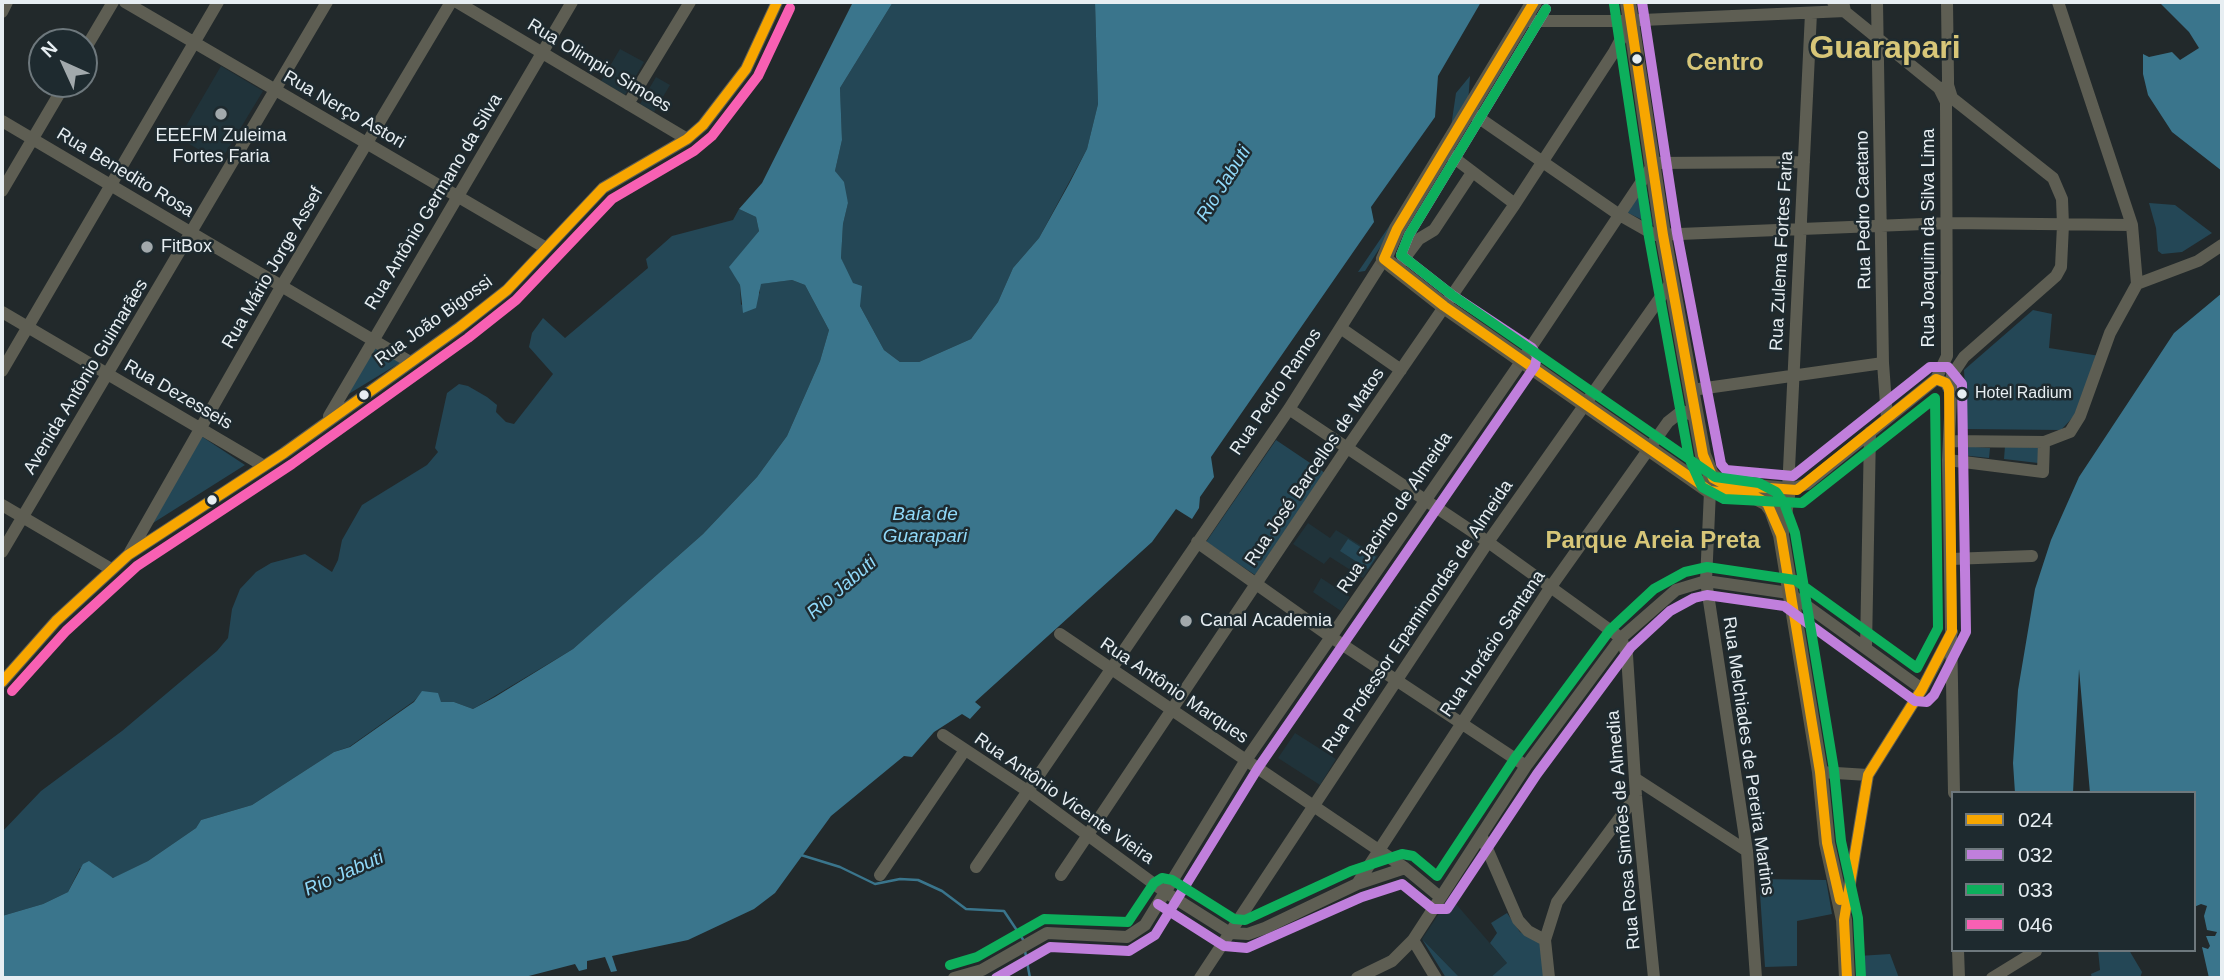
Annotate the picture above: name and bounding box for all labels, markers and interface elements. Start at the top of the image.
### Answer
street label: Rua Olimpio Simoes [523,14,675,118]
north arrow [28,28,98,98]
district label: Guarapari [1809,30,1961,68]
text: N [37,37,61,61]
district label: Centro [1686,49,1764,77]
unlabelled marker [1630,52,1644,66]
street label: Rua Nerço Astori [279,66,409,154]
street label: Rua Antônio Germano da Silva [361,90,507,314]
marker: EEEFM Zuleima Fortes Faria [213,106,229,122]
street label: Rua Benedito Rosa [53,124,197,222]
place label: EEEFM Zuleima Fortes Faria [155,125,287,168]
street label: Rua Joaquim da Silva Lima [1918,128,1940,348]
street label: Rua Pedro Caetano [1852,130,1876,290]
water label: Rio Jabuti [1192,142,1256,226]
street label: Rua Zulema Fortes Faria [1766,151,1798,351]
street label: Rua Mário Jorge Assef [218,183,328,353]
place label: FitBox [161,236,212,258]
marker: FitBox [139,239,155,255]
street label: Rua João Bigossi [371,271,497,371]
street label: Avenida Antônio Guimarães [19,276,153,478]
street label: Rua Pedro Ramos [1226,325,1326,459]
street label: Rua Dezesseis [120,355,236,435]
street label: Rua José Barcellos de Matos [1241,364,1389,570]
place label: Hotel Radium [1975,384,2072,404]
marker: Hotel Radium [1955,387,1969,401]
unlabelled marker [357,388,371,402]
street label: Rua Jacinto de Almeida [1333,428,1457,598]
street label: Rua Professor Epaminondas de Almeida [1318,476,1518,758]
unlabelled marker [205,493,219,507]
water label: Baía de Guarapari [883,504,967,548]
district label: Parque Areia Preta [1546,527,1760,555]
water label: Rio Jabuti [803,552,881,624]
street label: Rua Horácio Santana [1436,567,1550,721]
place label: Canal Academia [1200,610,1332,632]
marker: Canal Academia [1178,613,1194,629]
street label: Rua Melchiades de Pereira Martins [1718,615,1778,897]
street label: Rua Antônio Marques [1096,633,1252,749]
street label: Rua Rosa Simões de Almedia [1603,709,1645,951]
street label: Rua Antônio Vicente Vieira [970,729,1158,869]
legend [1951,791,2196,952]
text: 024 [2018,808,2053,831]
text: 032 [2018,843,2053,866]
water label: Rio Jabuti [301,846,387,902]
text: 033 [2018,878,2053,901]
text: 046 [2018,913,2053,936]

